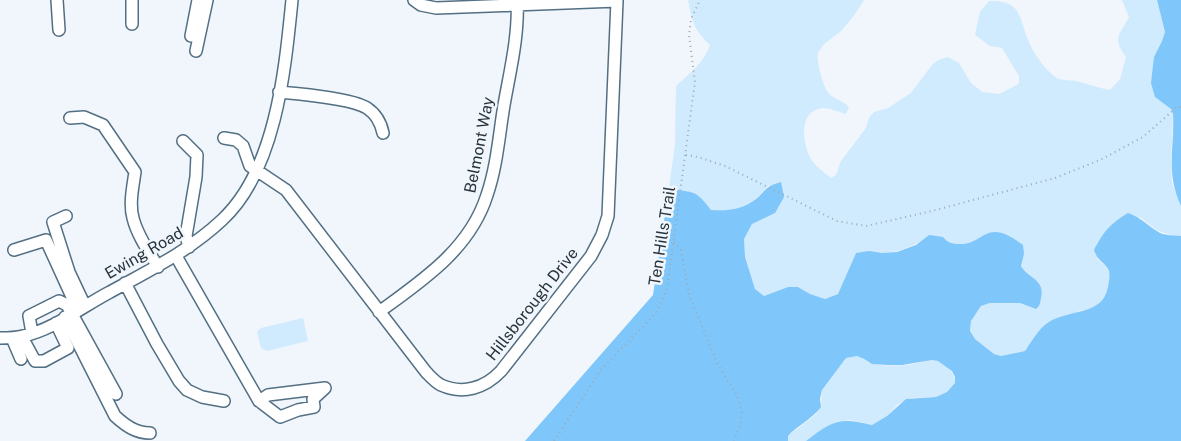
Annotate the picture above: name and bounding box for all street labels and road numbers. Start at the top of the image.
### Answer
street label: Belmont Way [460,95,498,195]
street label: Ten Hills Trail [645,185,679,287]
street label: Ewing Road [101,223,187,283]
street label: Hillsborough Drive [482,244,582,364]

